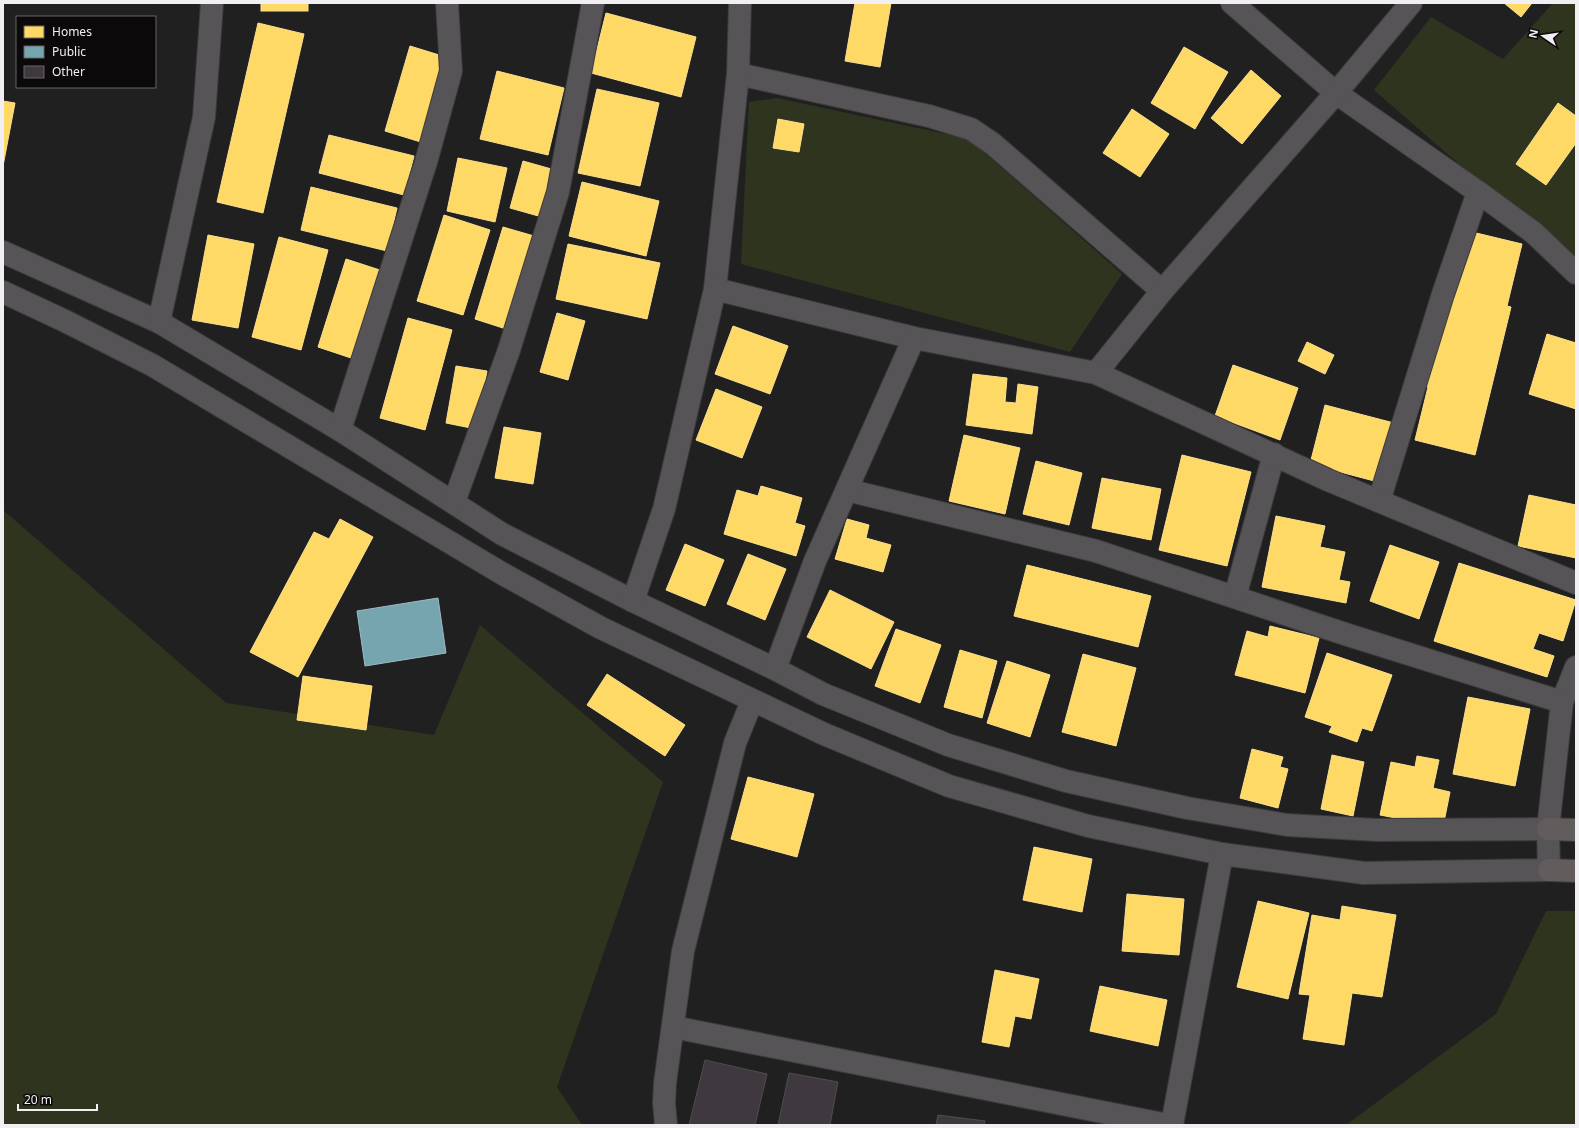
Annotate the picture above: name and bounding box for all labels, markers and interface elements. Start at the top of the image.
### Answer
legend [16,16,156,88]
north arrow [1523,16,1563,56]
text: Homes [52,23,92,40]
text: N [1524,28,1541,40]
text: Public [52,43,86,60]
text: Other [52,63,85,80]
scale bar [18,1086,97,1112]
text: 20 m [24,1091,52,1108]

